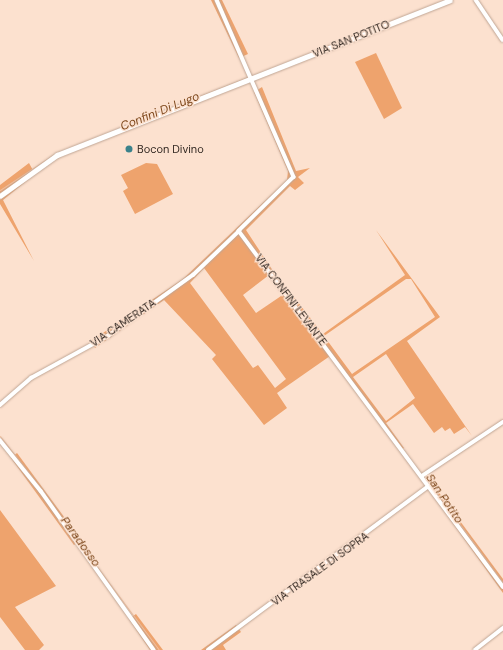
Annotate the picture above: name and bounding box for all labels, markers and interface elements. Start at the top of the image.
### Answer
street label: VIA SAN POTITO [311,18,391,60]
water label: Confini Di Lugo [118,90,202,134]
place label: Bocon Divino [137,142,204,156]
marker: Bocon Divino [124,144,134,154]
street label: VIA CONFINI LEVANTE [252,252,330,348]
street label: VIA CAMERATA [88,296,158,350]
water label: San Potito [422,471,466,527]
water label: Paradosso [57,514,103,570]
street label: VIA TRASALE DI SOPRA [269,529,371,609]

